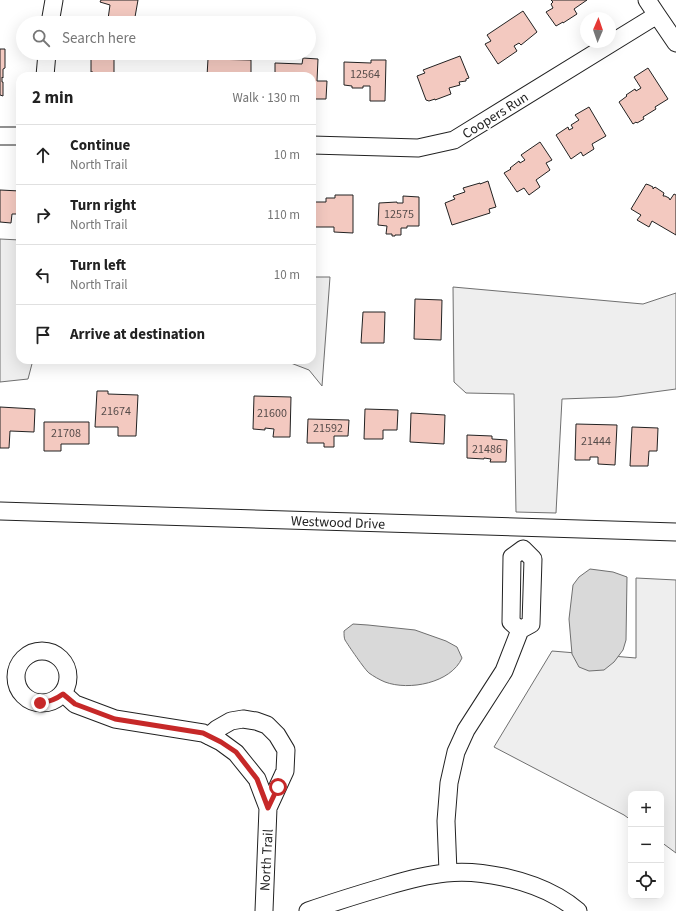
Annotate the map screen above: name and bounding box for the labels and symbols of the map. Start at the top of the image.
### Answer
north arrow [580,12,616,48]
house number: 12564 [350,66,380,83]
street label: Coopers Run [459,88,532,144]
house number: 12575 [384,206,414,223]
house number: 21674 [101,403,131,420]
house number: 21600 [257,405,287,422]
house number: 21592 [313,420,343,437]
house number: 21708 [51,425,81,442]
house number: 21444 [581,433,611,450]
house number: 21486 [472,441,502,458]
street label: Westwood Drive [290,511,386,535]
route end [31,694,49,712]
route start [269,778,287,796]
street label: North Trail [255,828,279,892]

